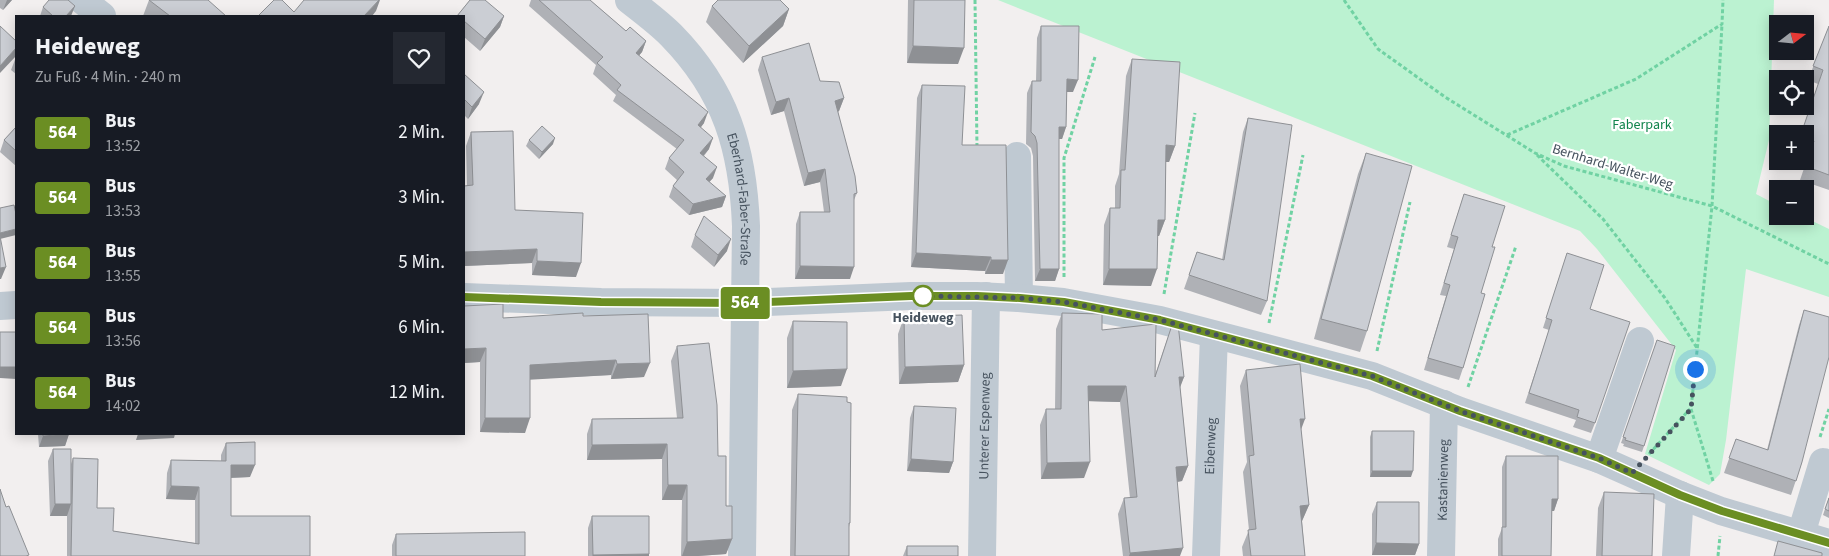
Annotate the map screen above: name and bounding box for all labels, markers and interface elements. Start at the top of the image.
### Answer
north arrow [1769,15,1814,60]
map controls [1769,15,1814,225]
text: Heideweg [35,29,140,64]
button: heart [393,32,445,84]
text: Zu Fuß · 4 Min. · 240 m [35,66,181,88]
button: locate [1769,70,1814,115]
text: Bus [105,108,136,135]
park label: Faberpark [1612,115,1672,135]
text: 2 Min. [398,119,445,146]
text: 564 [48,120,77,145]
button: + [1769,125,1814,170]
street label: Eberhard-Faber-Straße [721,130,755,266]
text: 13:52 [105,135,141,157]
street label: Bernhard-Walter-Weg [1550,139,1676,195]
text: Bus [105,173,136,200]
button: − [1769,180,1814,225]
text: 3 Min. [398,184,445,211]
text: 564 [48,185,77,210]
text: 13:53 [105,200,141,222]
text: Bus [105,238,136,265]
text: 5 Min. [398,249,445,276]
text: 564 [48,250,77,275]
text: 13:55 [105,265,141,287]
marker: Heideweg [912,285,934,307]
line badge: 564 [716,287,774,319]
text: 564 [731,290,759,315]
text: Bus [105,303,136,330]
place label: Heideweg [892,308,954,328]
text: 6 Min. [398,314,445,341]
text: 564 [48,315,77,340]
text: 13:56 [105,330,141,352]
your location [1683,357,1708,382]
text: Bus [105,368,136,395]
street label: Unterer Espenweg [974,372,996,480]
text: 12 Min. [389,379,445,406]
text: 564 [48,380,77,405]
text: 14:02 [105,395,141,417]
street label: Eibenweg [1200,417,1222,475]
street label: Kastanienweg [1433,439,1454,521]

